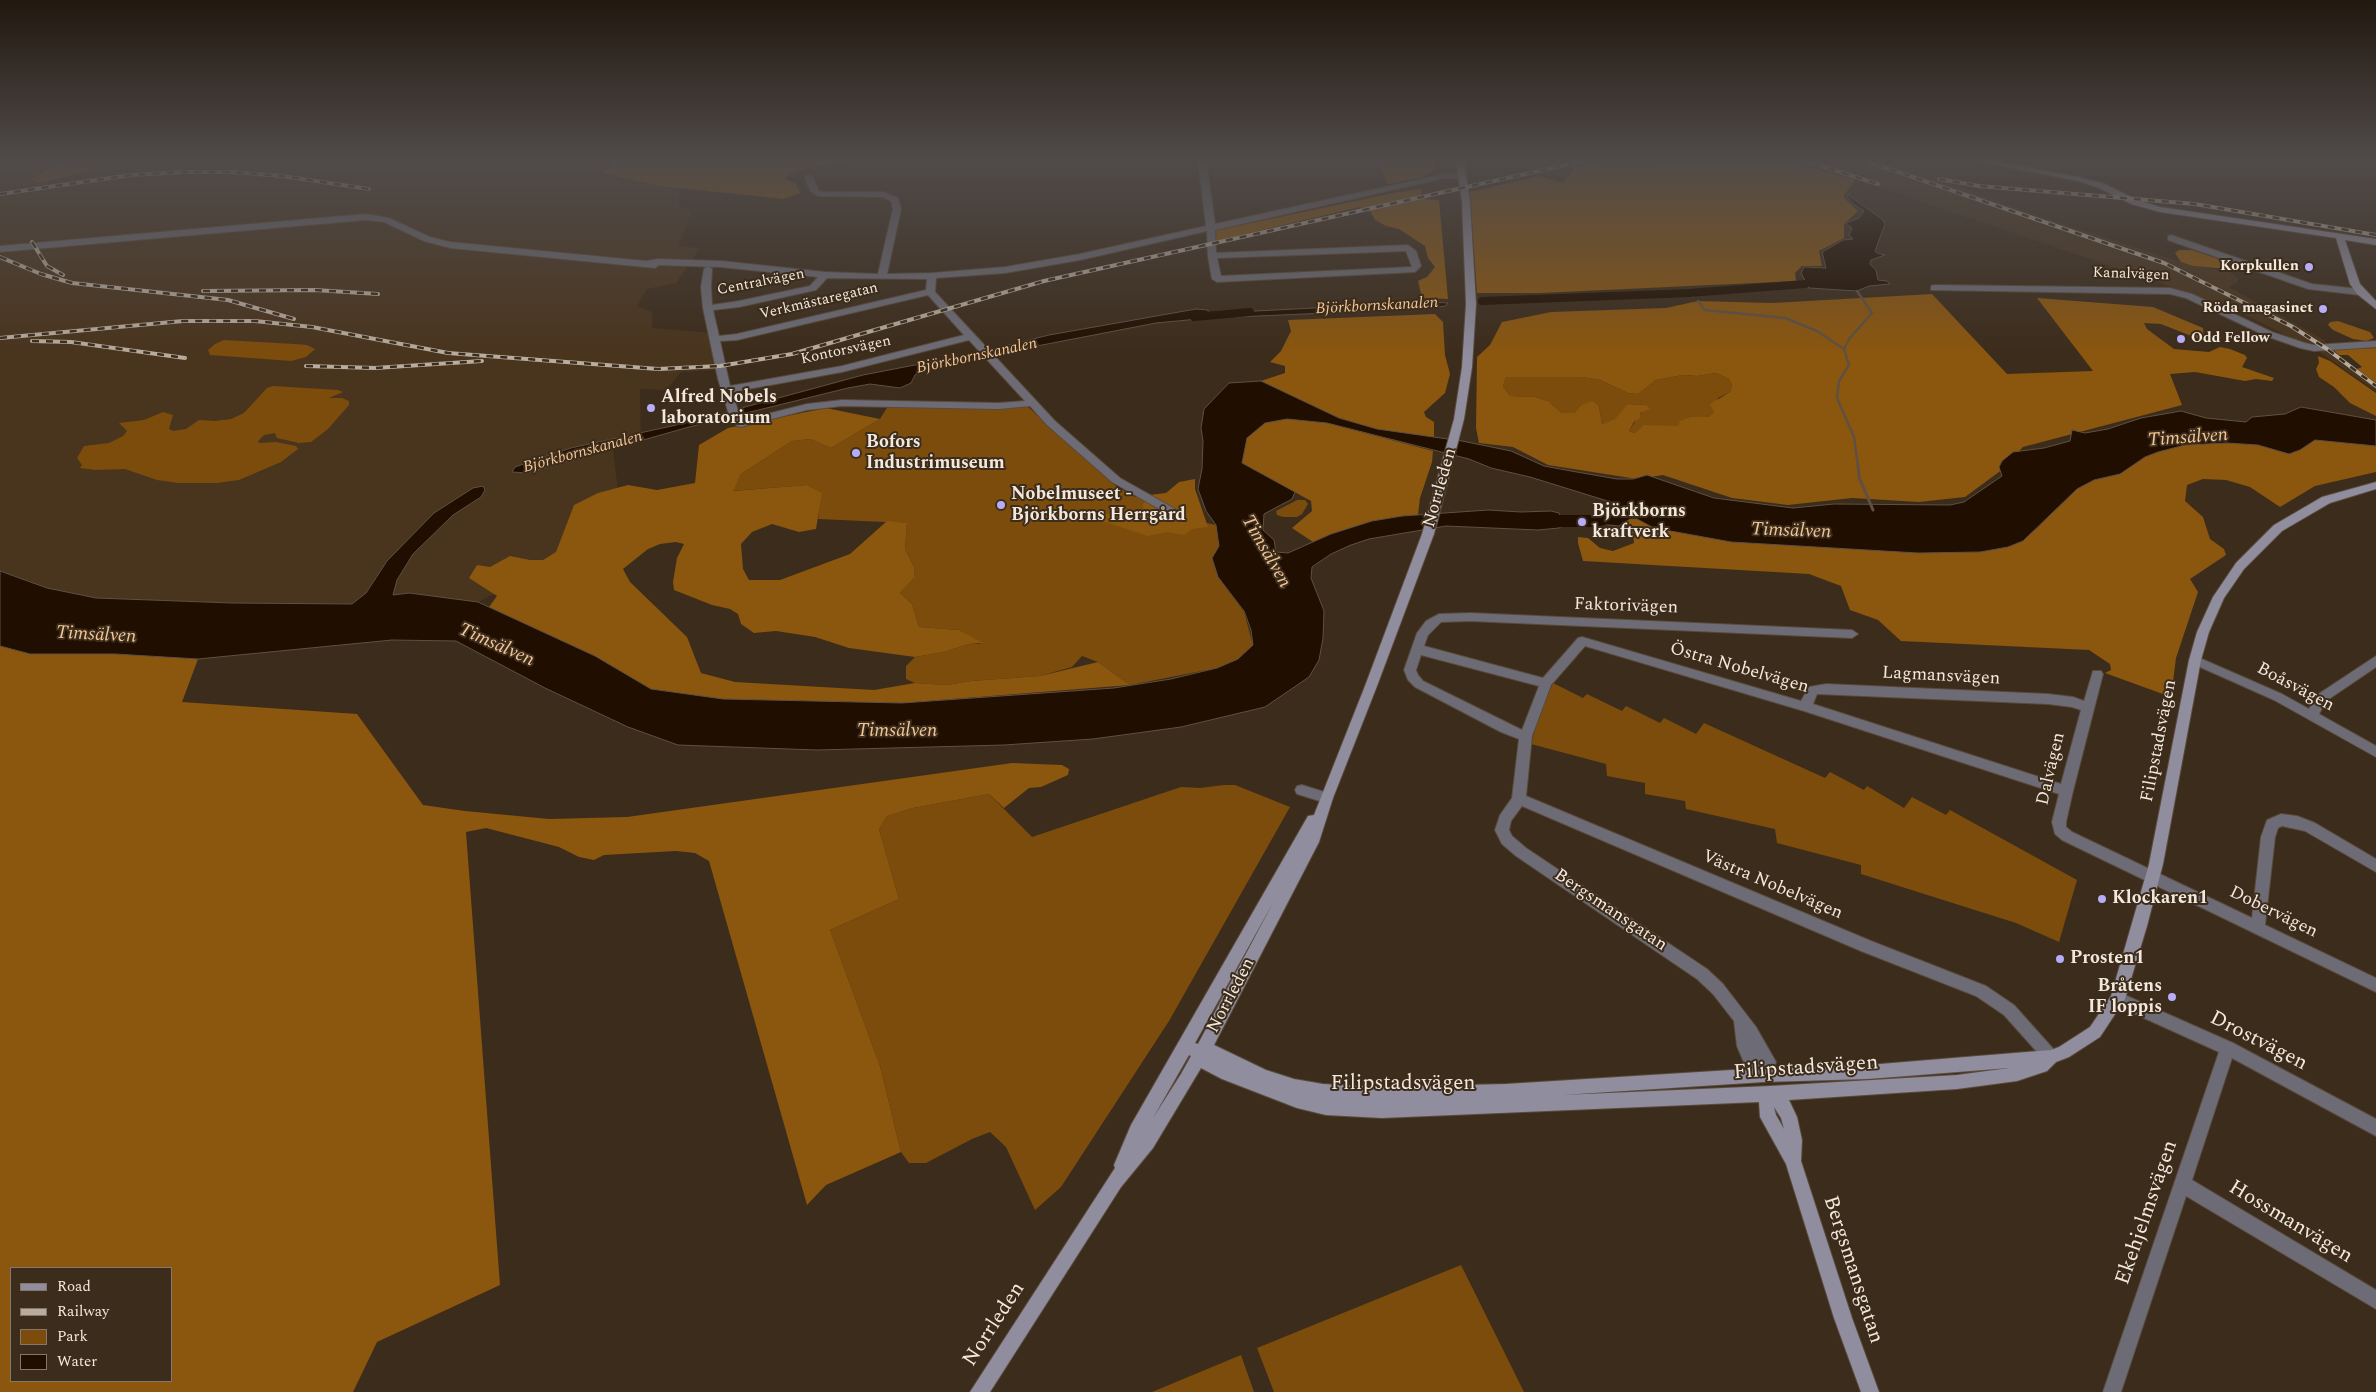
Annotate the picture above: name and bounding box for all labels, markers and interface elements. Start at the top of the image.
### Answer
place label: Korpkullen [2220,258,2299,276]
marker: Korpkullen [2303,261,2315,273]
street label: Kanalvägen [2092,265,2170,285]
street label: Centralvägen [716,266,806,300]
street label: Verkmästaregatan [758,280,880,324]
water label: Björkbornskanalen [1315,294,1439,320]
place label: Röda magasinet [2203,300,2313,318]
marker: Röda magasinet [2317,303,2329,315]
place label: Odd Fellow [2191,330,2270,348]
street label: Kontorsvägen [799,333,893,369]
marker: Odd Fellow [2175,333,2187,345]
water label: Björkbornskanalen [915,335,1039,379]
place label: Alfred Nobels laboratorium [661,387,777,429]
marker: Alfred Nobels laboratorium [645,402,657,414]
water label: Timsälven [2147,425,2229,453]
water label: Björkbornskanalen [521,428,645,478]
place label: Bofors Industrimuseum [866,432,1005,474]
street label: Norrleden [1419,446,1463,530]
marker: Bofors Industrimuseum [850,447,862,459]
place label: Nobelmuseet - Björkborns Herrgård [1011,484,1186,526]
marker: Nobelmuseet - Björkborns Herrgård [995,499,1007,511]
place label: Björkborns kraftverk [1592,501,1686,544]
water label: Timsälven [1235,511,1295,593]
marker: Björkborns kraftverk [1576,516,1588,528]
water label: Timsälven [1750,519,1832,545]
street label: Faktorivägen [1574,594,1678,620]
water label: Timsälven [455,619,537,673]
water label: Timsälven [55,623,137,649]
street label: Östra Nobelvägen [1667,639,1811,699]
street label: Boåsvägen [2253,659,2337,717]
street label: Lagmansvägen [1881,663,2001,691]
street label: Filipstadsvägen [2138,678,2182,804]
water label: Timsälven [857,721,937,743]
street label: Dalvägen [2033,730,2071,808]
street label: Västra Nobelvägen [1699,847,1845,925]
street label: Bergsmansgatan [1549,865,1671,957]
street label: Dobervägen [2225,882,2321,944]
place label: Klockaren1 [2112,888,2208,910]
marker: Klockaren1 [2096,893,2108,905]
place label: Prosten1 [2070,948,2145,970]
marker: Prosten1 [2054,953,2066,965]
street label: Norrleden [1203,955,1261,1037]
place label: Bråtens IF loppis [2088,976,2162,1019]
marker: Bråtens IF loppis [2166,991,2178,1003]
street label: Drostvägen [2205,1007,2311,1077]
street label: Filipstadsvägen [1733,1051,1879,1087]
street label: Filipstadsvägen [1330,1072,1476,1098]
street label: Ekehjelmsvägen [2111,1137,2185,1289]
street label: Hossmanvägen [2223,1176,2357,1270]
street label: Bergsmansgatan [1816,1193,1888,1347]
legend [10,1267,172,1382]
text: Road [57,1275,91,1298]
street label: Norrleden [958,1278,1032,1372]
text: Railway [57,1300,109,1323]
text: Park [57,1325,88,1348]
text: Water [57,1350,97,1373]

